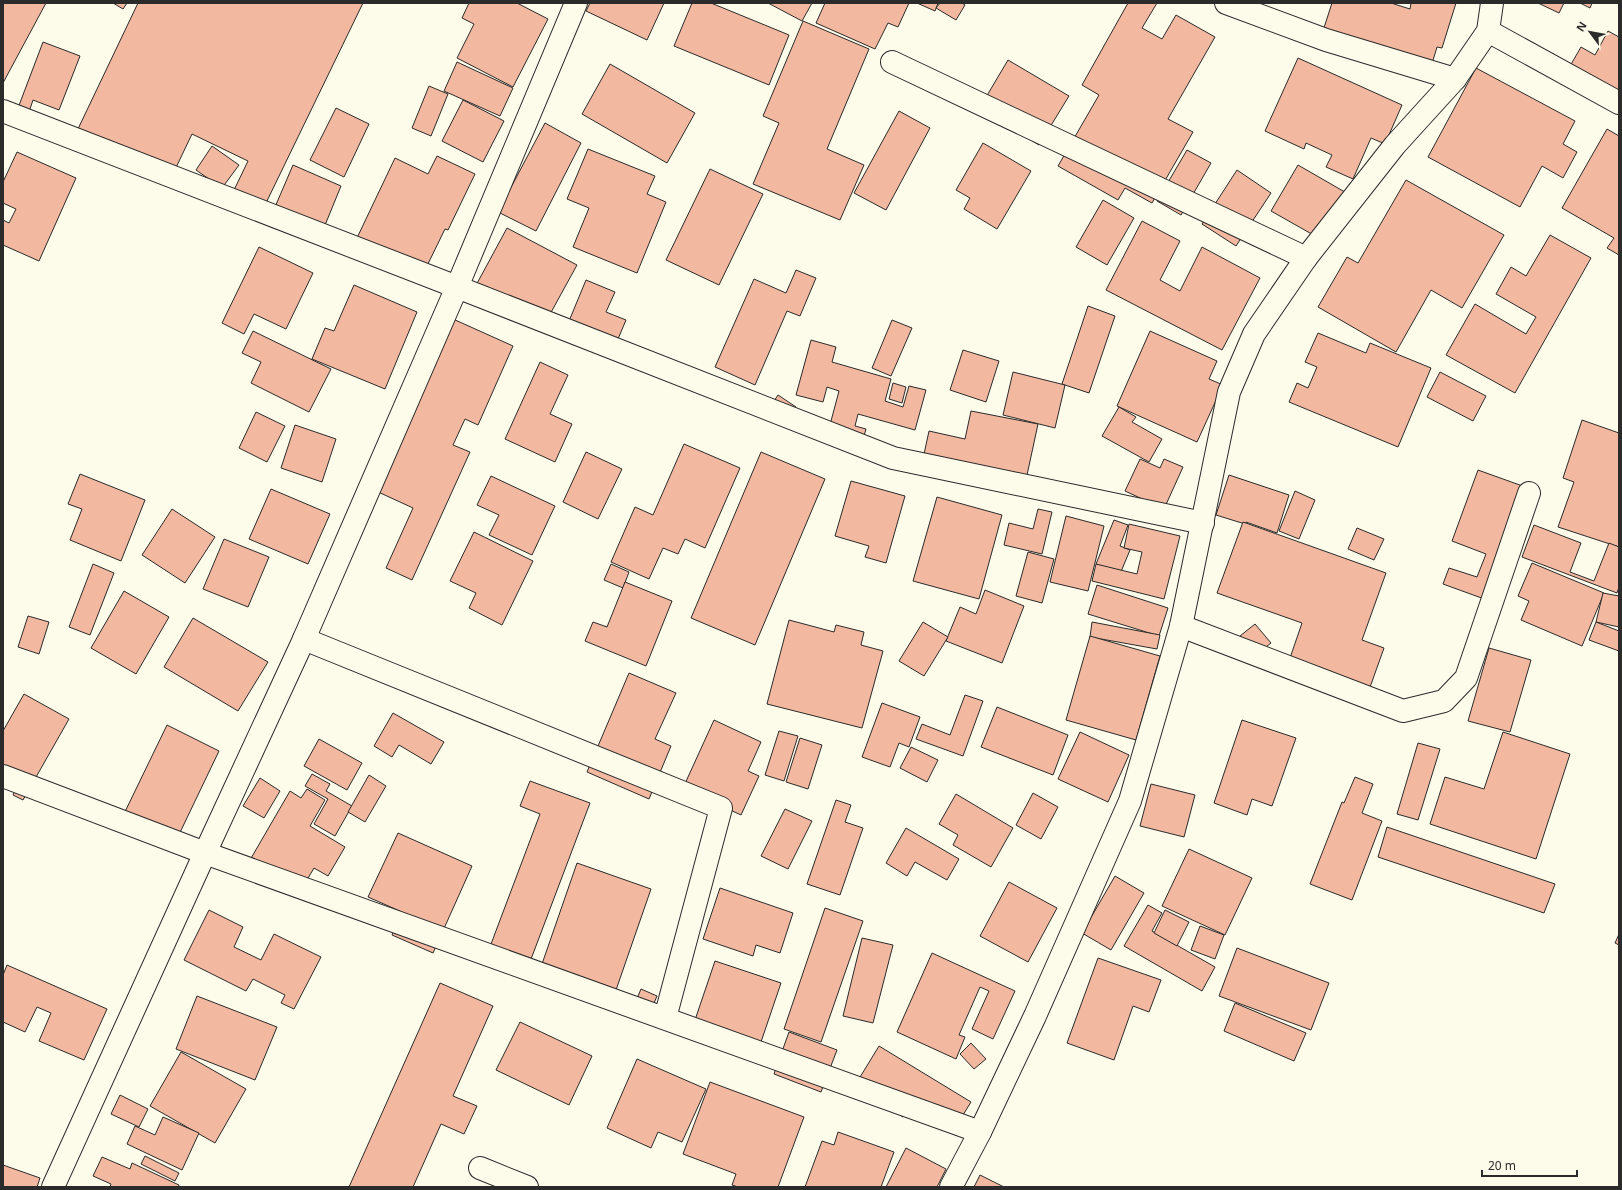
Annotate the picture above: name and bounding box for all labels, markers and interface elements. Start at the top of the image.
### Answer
north arrow [1570,12,1610,52]
text: N [1572,19,1590,34]
scale bar [1482,1152,1577,1178]
text: 20 m [1488,1157,1516,1174]

